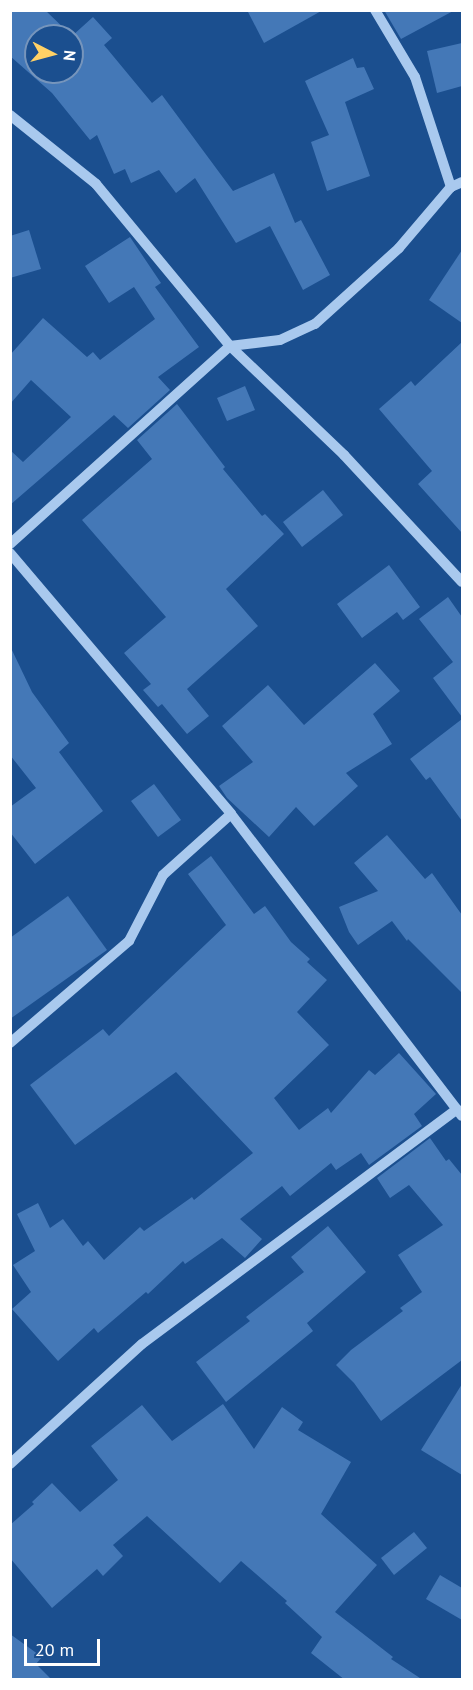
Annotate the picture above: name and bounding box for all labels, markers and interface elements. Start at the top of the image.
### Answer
north arrow [24,24,84,84]
text: N [59,49,80,62]
scale bar [27,1627,104,1665]
text: 20 m [35,1638,74,1661]

